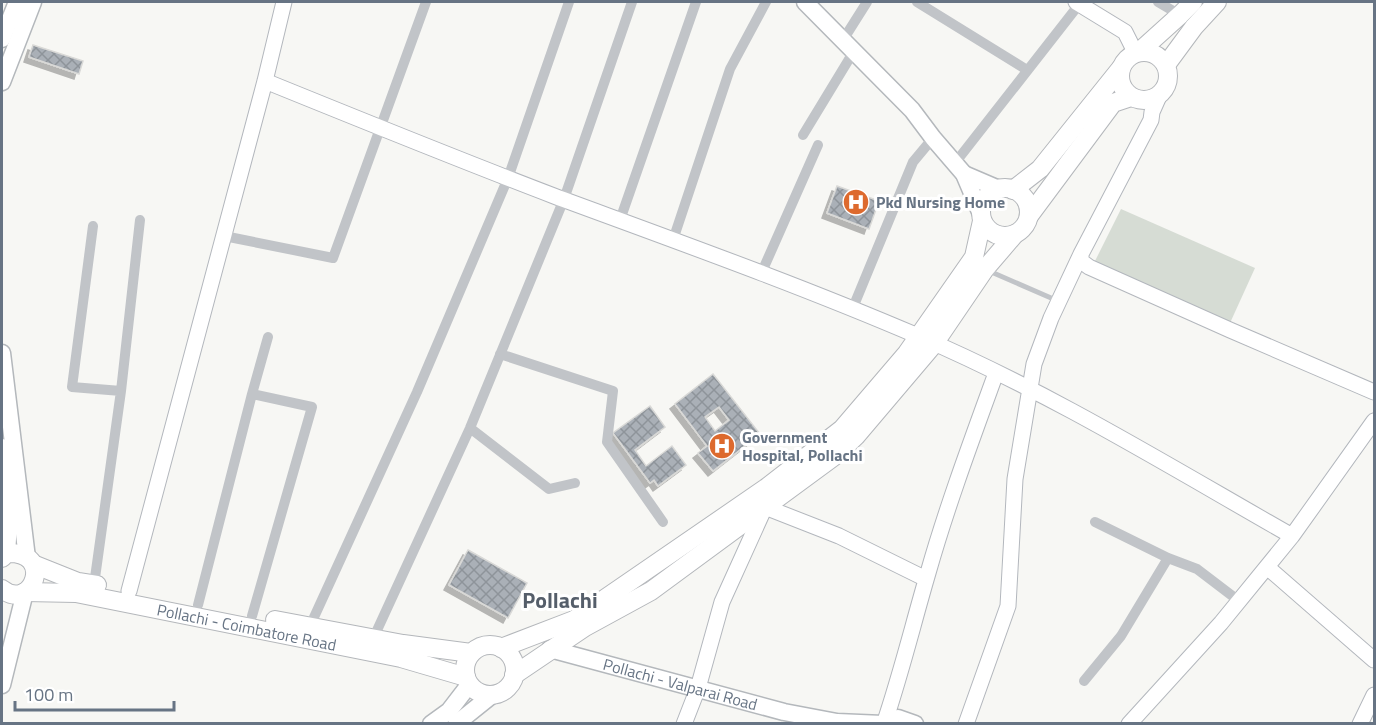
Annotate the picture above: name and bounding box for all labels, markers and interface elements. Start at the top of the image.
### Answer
hospital icon: Pkd Nursing Home [841,187,871,217]
place label: Pkd Nursing Home [876,190,1005,214]
place label: Government Hospital, Pollachi [742,425,863,467]
hospital icon: Government Hospital, Pollachi [707,431,737,461]
district label: Pollachi [522,583,598,617]
street label: Pollachi - Coimbatore Road [155,597,339,657]
street label: Pollachi - Valparai Road [601,652,760,716]
scale bar [15,674,174,712]
text: 100 m [24,681,73,708]

